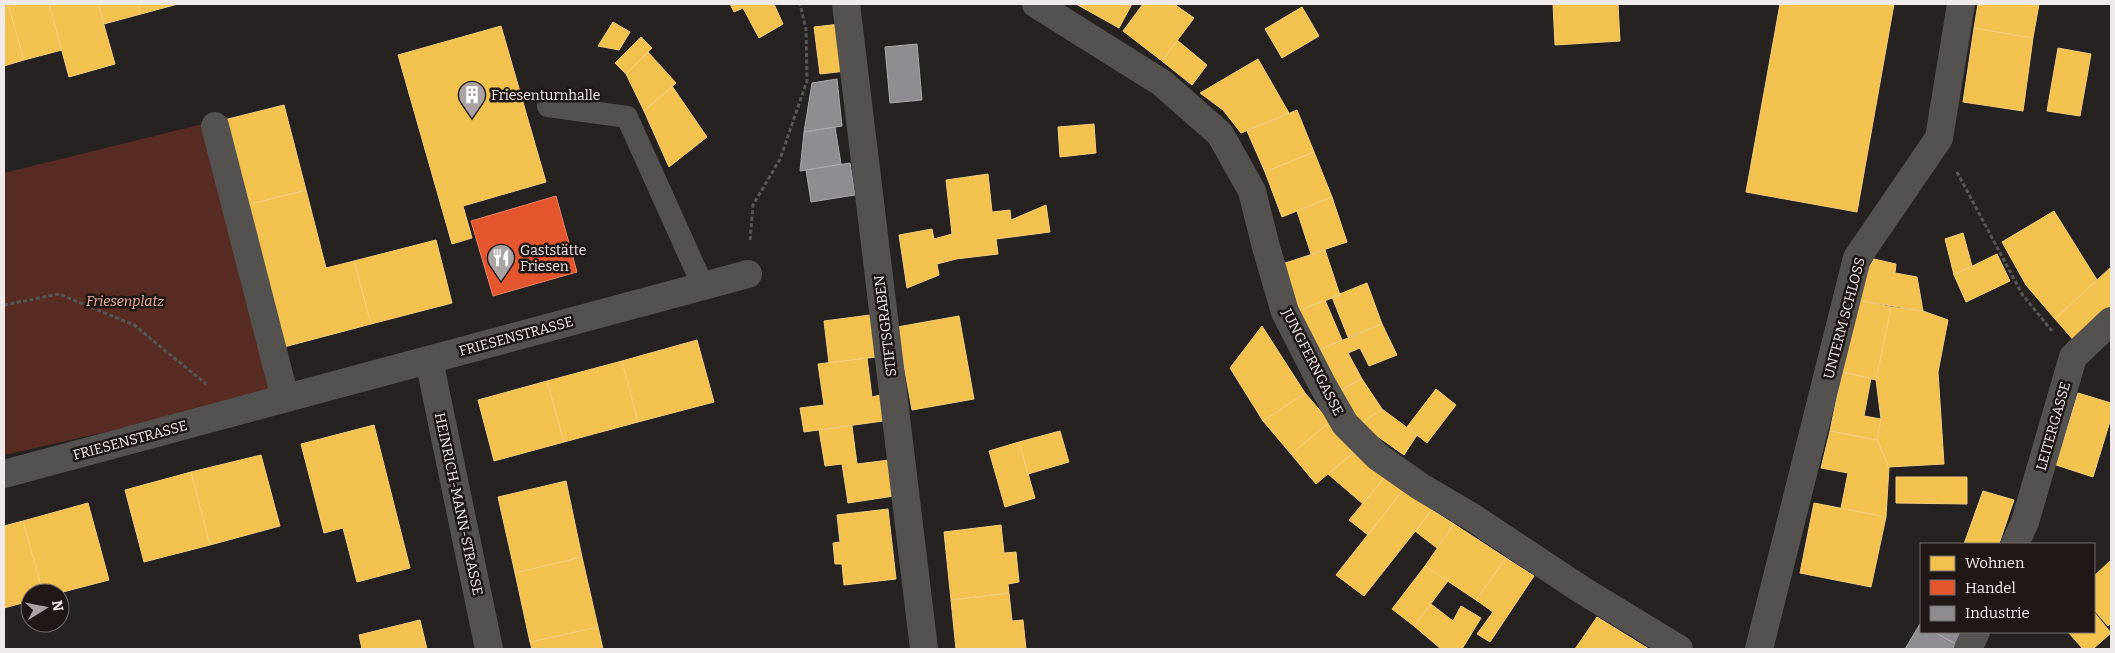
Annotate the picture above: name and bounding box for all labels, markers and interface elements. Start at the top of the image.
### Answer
building icon: Friesenturnhalle [457,80,487,119]
place label: Friesenturnhalle [491,87,600,104]
place label: Gaststätte Friesen [520,242,586,275]
restaurant icon: Gaststätte Friesen [486,243,516,282]
street label: UNTERM SCHLOSS [1820,256,1869,381]
street label: STIFTSGRABEN [871,274,900,378]
park label: Friesenplatz [86,293,165,310]
street label: JUNGFERNGASSE [1278,305,1347,419]
street label: FRIESENSTRASSE [457,313,575,360]
street label: LEITERGASSE [2033,380,2074,473]
street label: HEINRICH-MANN-STRASSE [431,411,486,597]
street label: FRIESENSTRASSE [71,417,189,464]
legend [1920,543,2095,633]
text: Wohnen [1965,554,2025,572]
text: Handel [1965,579,2016,597]
north arrow [20,583,70,633]
text: N [48,599,67,613]
text: Industrie [1965,604,2030,622]

